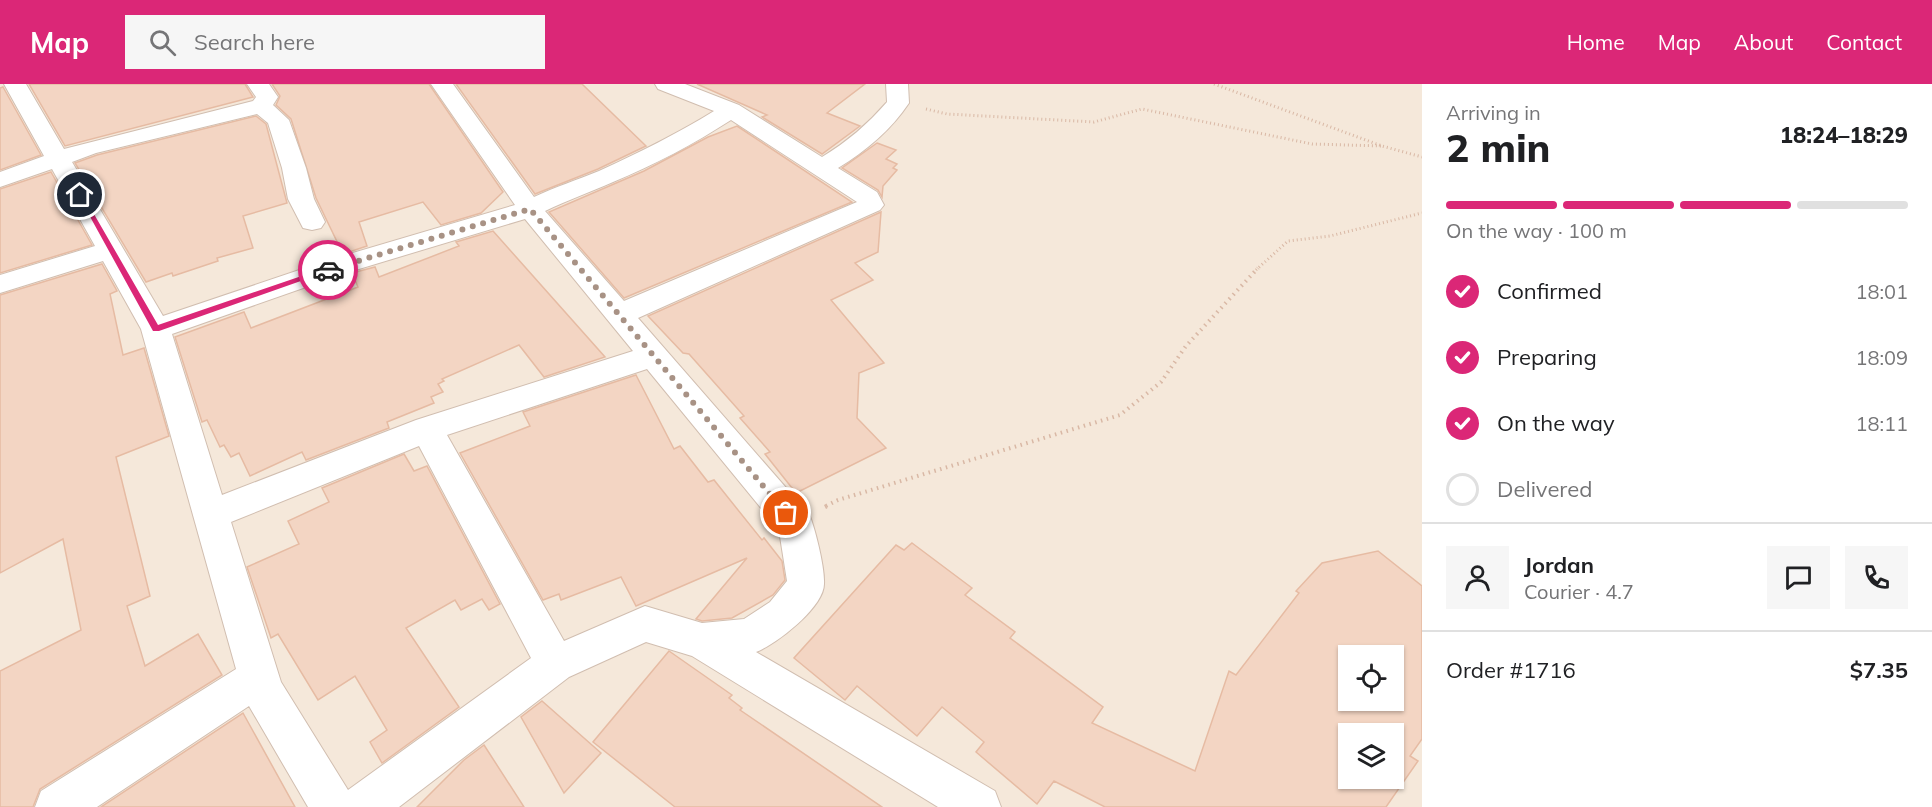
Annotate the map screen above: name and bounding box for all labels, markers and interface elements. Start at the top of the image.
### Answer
search box [125,15,545,69]
text: Map [30,25,89,60]
icon: search [146,26,179,59]
text: Search here [194,28,315,56]
text: Home [1567,29,1625,55]
text: Map [1658,29,1701,55]
text: About [1734,29,1793,55]
text: Contact [1826,29,1902,55]
text: Arriving in [1446,100,1541,125]
text: 18:24–18:29 [1780,121,1908,149]
text: 2 min [1446,123,1551,172]
pin [54,169,105,220]
icon: home [63,178,96,211]
text: On the way · 100 m [1446,218,1627,243]
courier [298,240,358,300]
icon: car [312,254,345,287]
icon: check [1446,275,1479,308]
text: Confirmed [1497,277,1602,305]
text: 18:01 [1855,279,1908,304]
icon: check [1446,341,1479,374]
text: Preparing [1497,343,1597,371]
text: 18:09 [1855,345,1908,370]
icon: check [1446,407,1479,440]
text: On the way [1497,409,1615,437]
text: 18:11 [1855,411,1908,436]
text: Delivered [1497,475,1592,503]
pin [760,487,811,538]
icon: bag [769,496,802,529]
button: person [1446,546,1509,609]
button: chat [1767,546,1830,609]
button: phone [1845,546,1908,609]
text: Jordan [1524,551,1594,579]
text: Courier · 4.7 [1524,579,1634,604]
map controls [1338,645,1404,789]
button: locate [1338,645,1404,711]
text: Order #1716 [1446,656,1576,684]
text: $7.35 [1850,656,1908,684]
button: layers [1338,723,1404,789]

